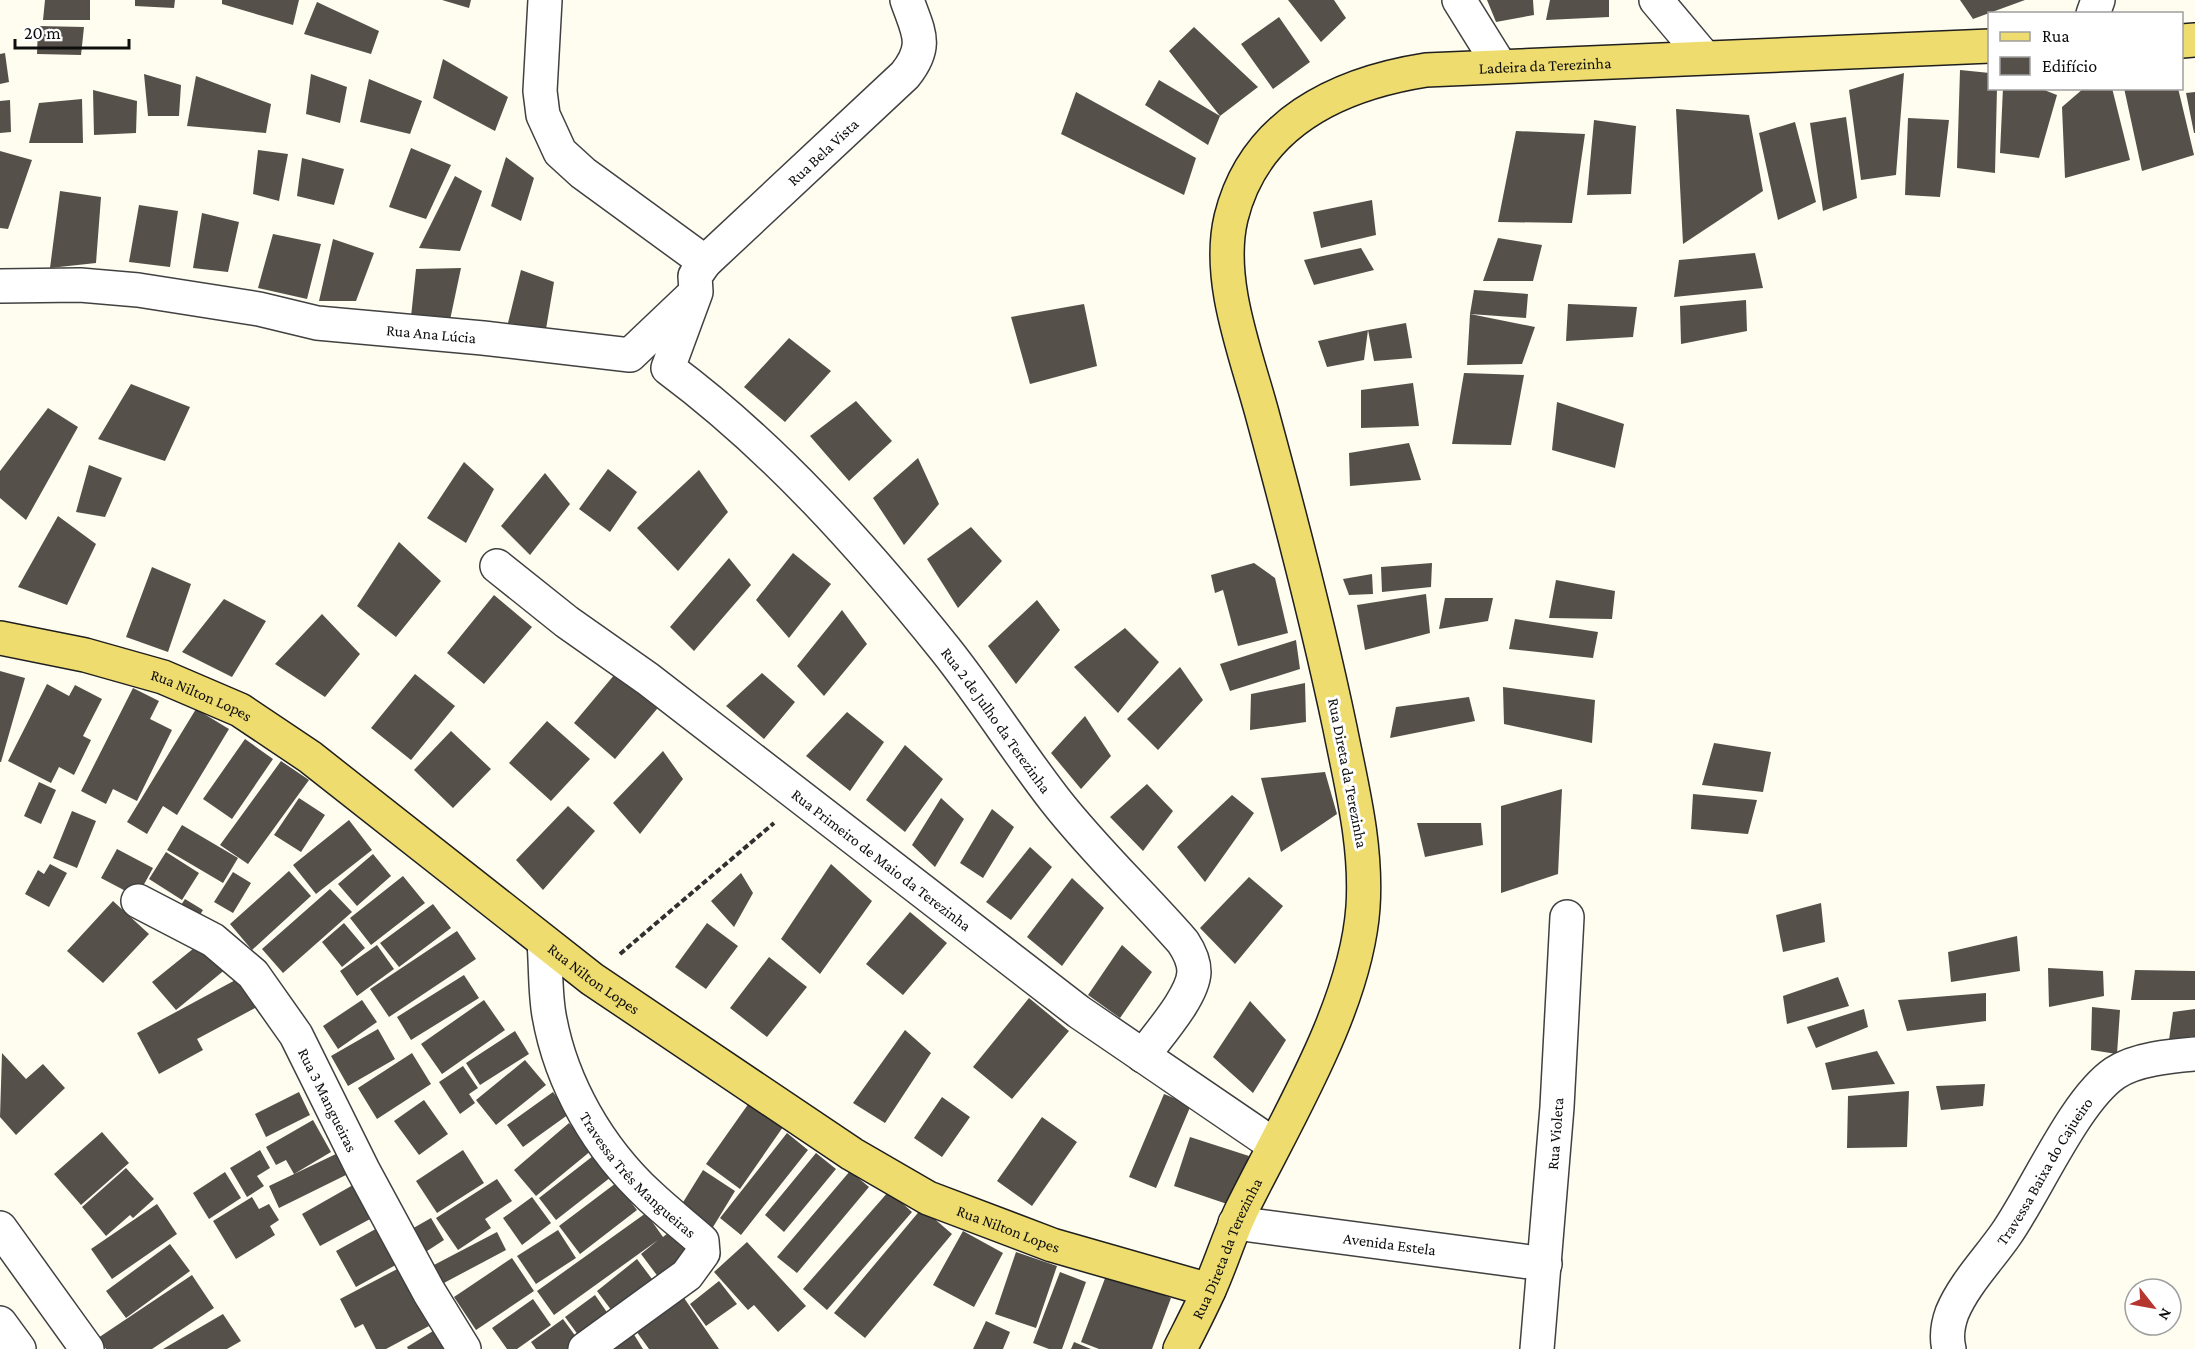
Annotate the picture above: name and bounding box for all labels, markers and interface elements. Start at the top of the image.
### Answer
scale bar [15,12,129,50]
legend [1988,12,2183,90]
text: 20 m [24,23,61,43]
text: Rua [2042,26,2070,46]
street label: Ladeira da Terezinha [1478,54,1612,76]
text: Edifício [2042,56,2097,76]
street label: Rua Bela Vista [784,115,862,189]
street label: Rua Ana Lúcia [385,321,477,346]
street label: Rua 2 de Julho da Terezinha [938,644,1055,797]
street label: Rua Nilton Lopes [149,666,255,724]
street label: Rua Direta da Terezinha [1325,697,1371,850]
street label: Rua Primeiro de Maio da Terezinha [789,785,975,934]
street label: Rua Nilton Lopes [545,939,643,1017]
street label: Rua 3 Mangueiras [295,1045,361,1155]
street label: Travessa Baixa do Cajueiro [1992,1094,2095,1248]
street label: Rua Violeta [1543,1097,1566,1171]
street label: Travessa Três Mangueiras [577,1109,700,1241]
street label: Rua Direta da Terezinha [1188,1175,1265,1322]
street label: Rua Nilton Lopes [955,1201,1062,1255]
street label: Avenida Estela [1342,1229,1438,1258]
north arrow [2123,1277,2183,1337]
text: N [2155,1305,2176,1324]

